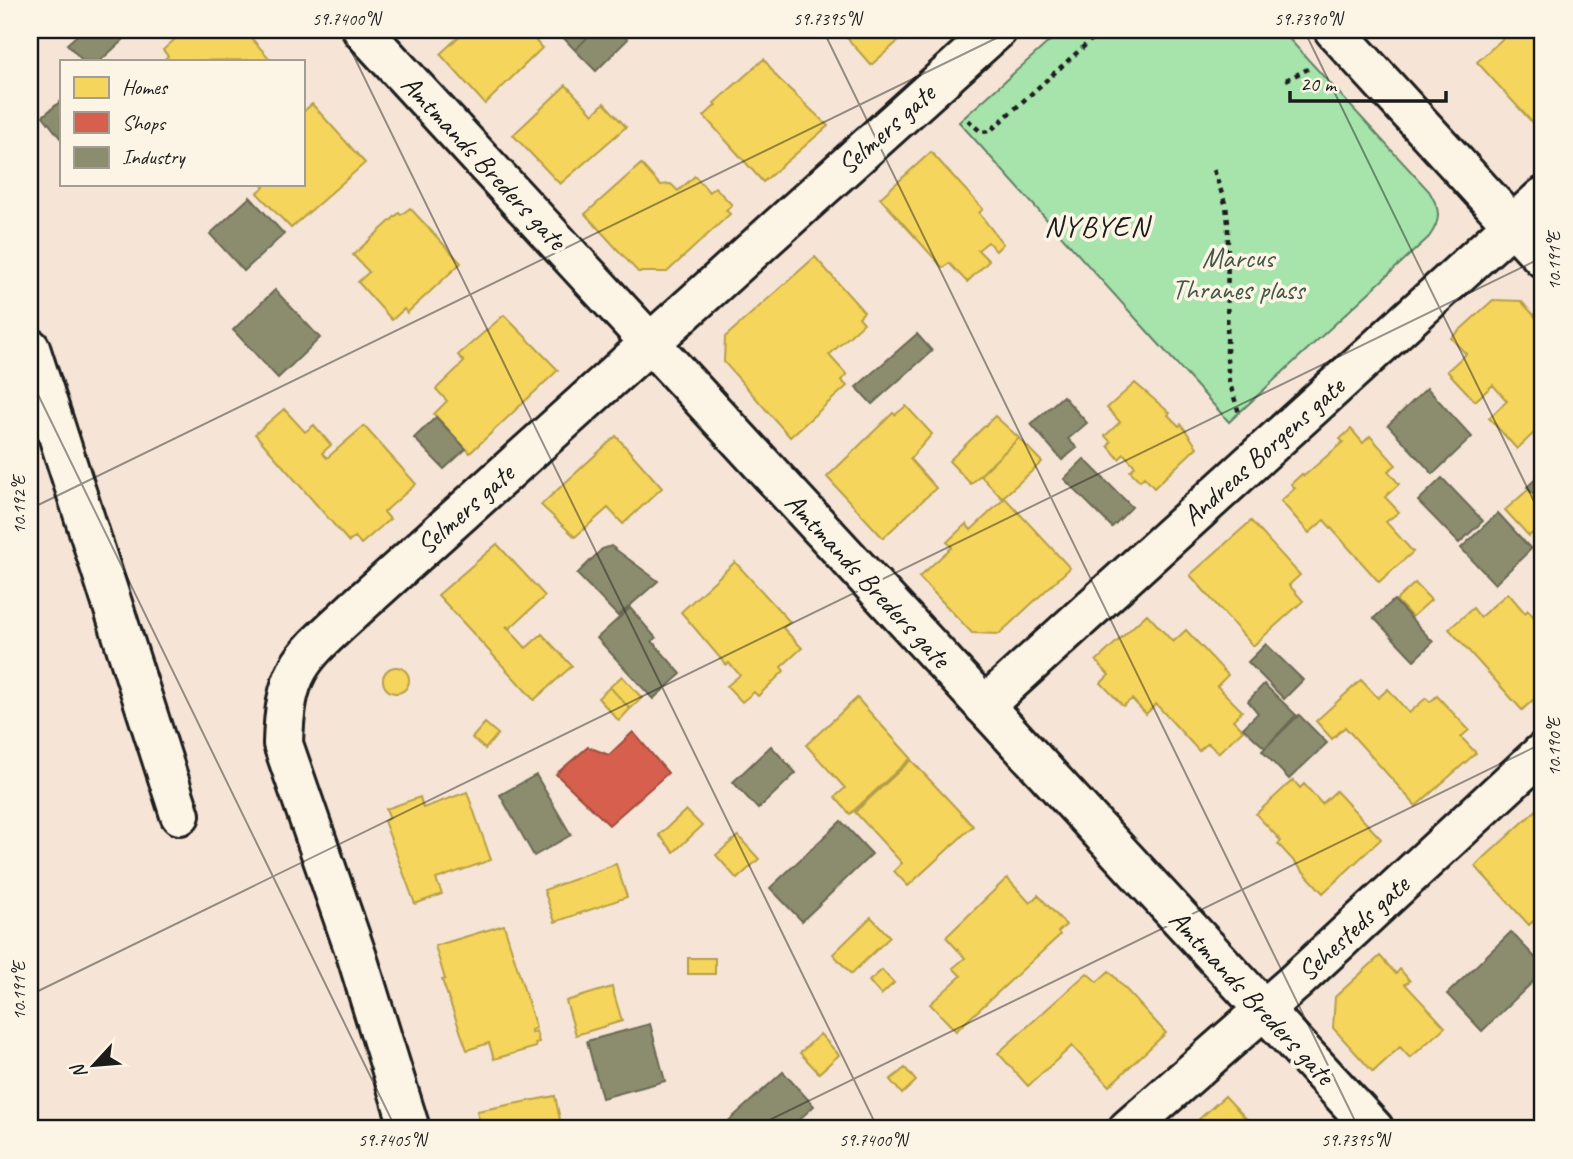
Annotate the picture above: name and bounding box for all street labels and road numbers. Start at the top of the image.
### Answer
street label: Amtmands Breders gate [394,67,575,258]
street label: Selmers gate [830,75,944,182]
street label: Andreas Borgens gate [1175,368,1353,533]
street label: Selmers gate [409,455,523,562]
street label: Amtmands Breders gate [778,485,959,676]
street label: Sehesteds gate [1290,866,1418,989]
street label: Amtmands Breders gate [1162,902,1343,1093]

